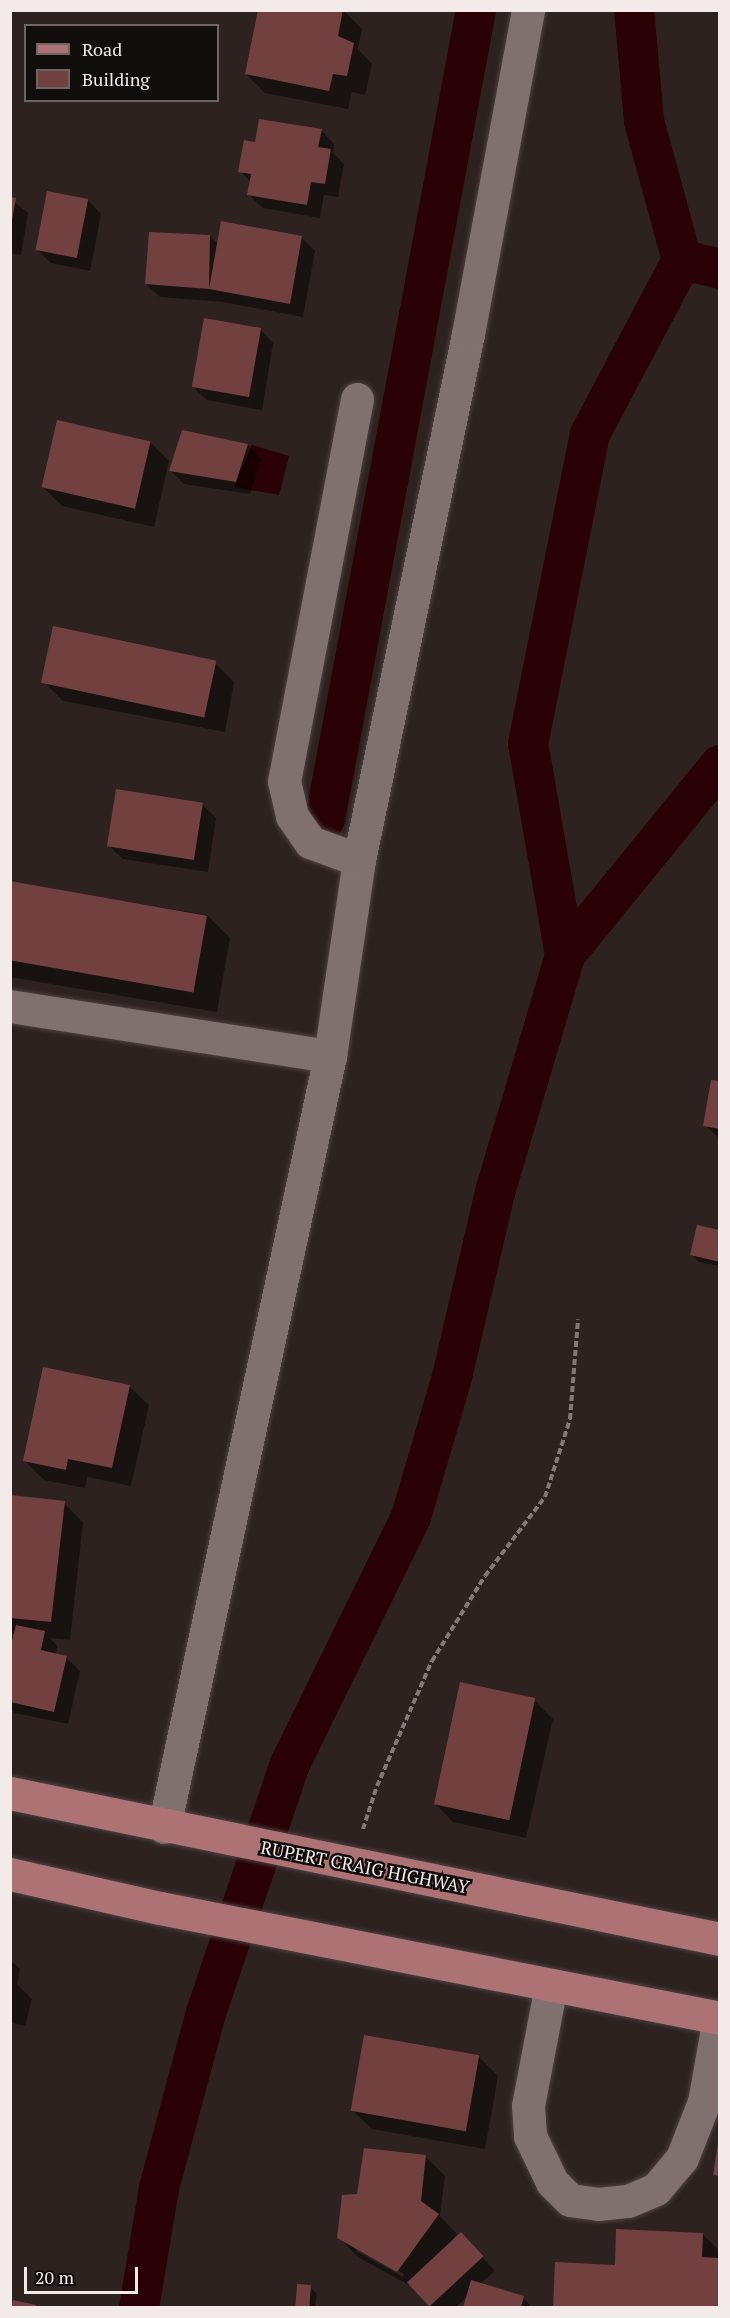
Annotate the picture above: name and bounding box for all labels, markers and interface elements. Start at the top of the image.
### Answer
legend [24,24,219,102]
text: Road [82,37,122,61]
text: Building [82,67,150,91]
street label: RUPERT CRAIG HIGHWAY [259,1836,471,1898]
scale bar [27,2255,141,2293]
text: 20 m [35,2265,74,2289]

